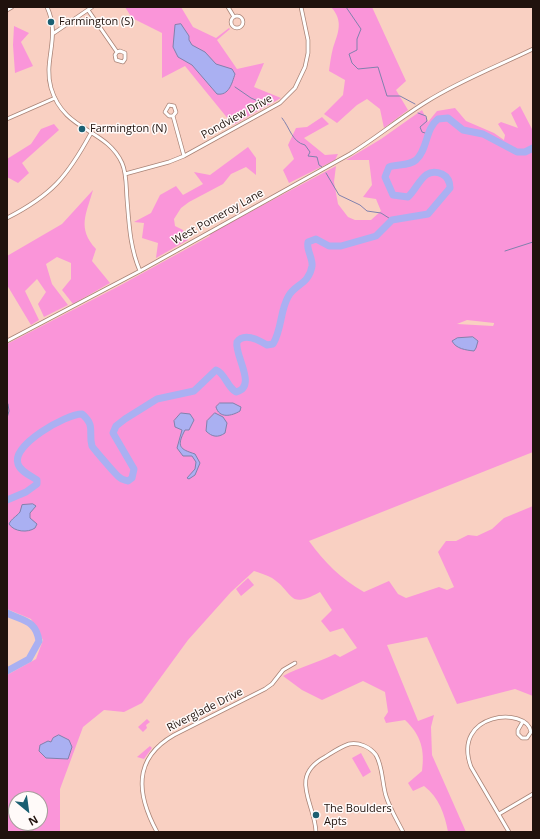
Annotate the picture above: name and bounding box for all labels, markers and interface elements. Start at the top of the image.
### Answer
place label: Farmington (S) [59,15,134,29]
marker: Farmington (S) [46,17,56,27]
street label: Pondview Drive [199,92,275,142]
place label: Farmington (N) [90,122,167,136]
marker: Farmington (N) [77,124,87,134]
street label: West Pomeroy Lane [170,186,266,248]
street label: Riverglade Drive [165,685,245,735]
north arrow [8,791,48,831]
place label: The Boulders Apts [324,802,392,828]
marker: The Boulders Apts [311,810,321,820]
text: N [26,812,41,830]

